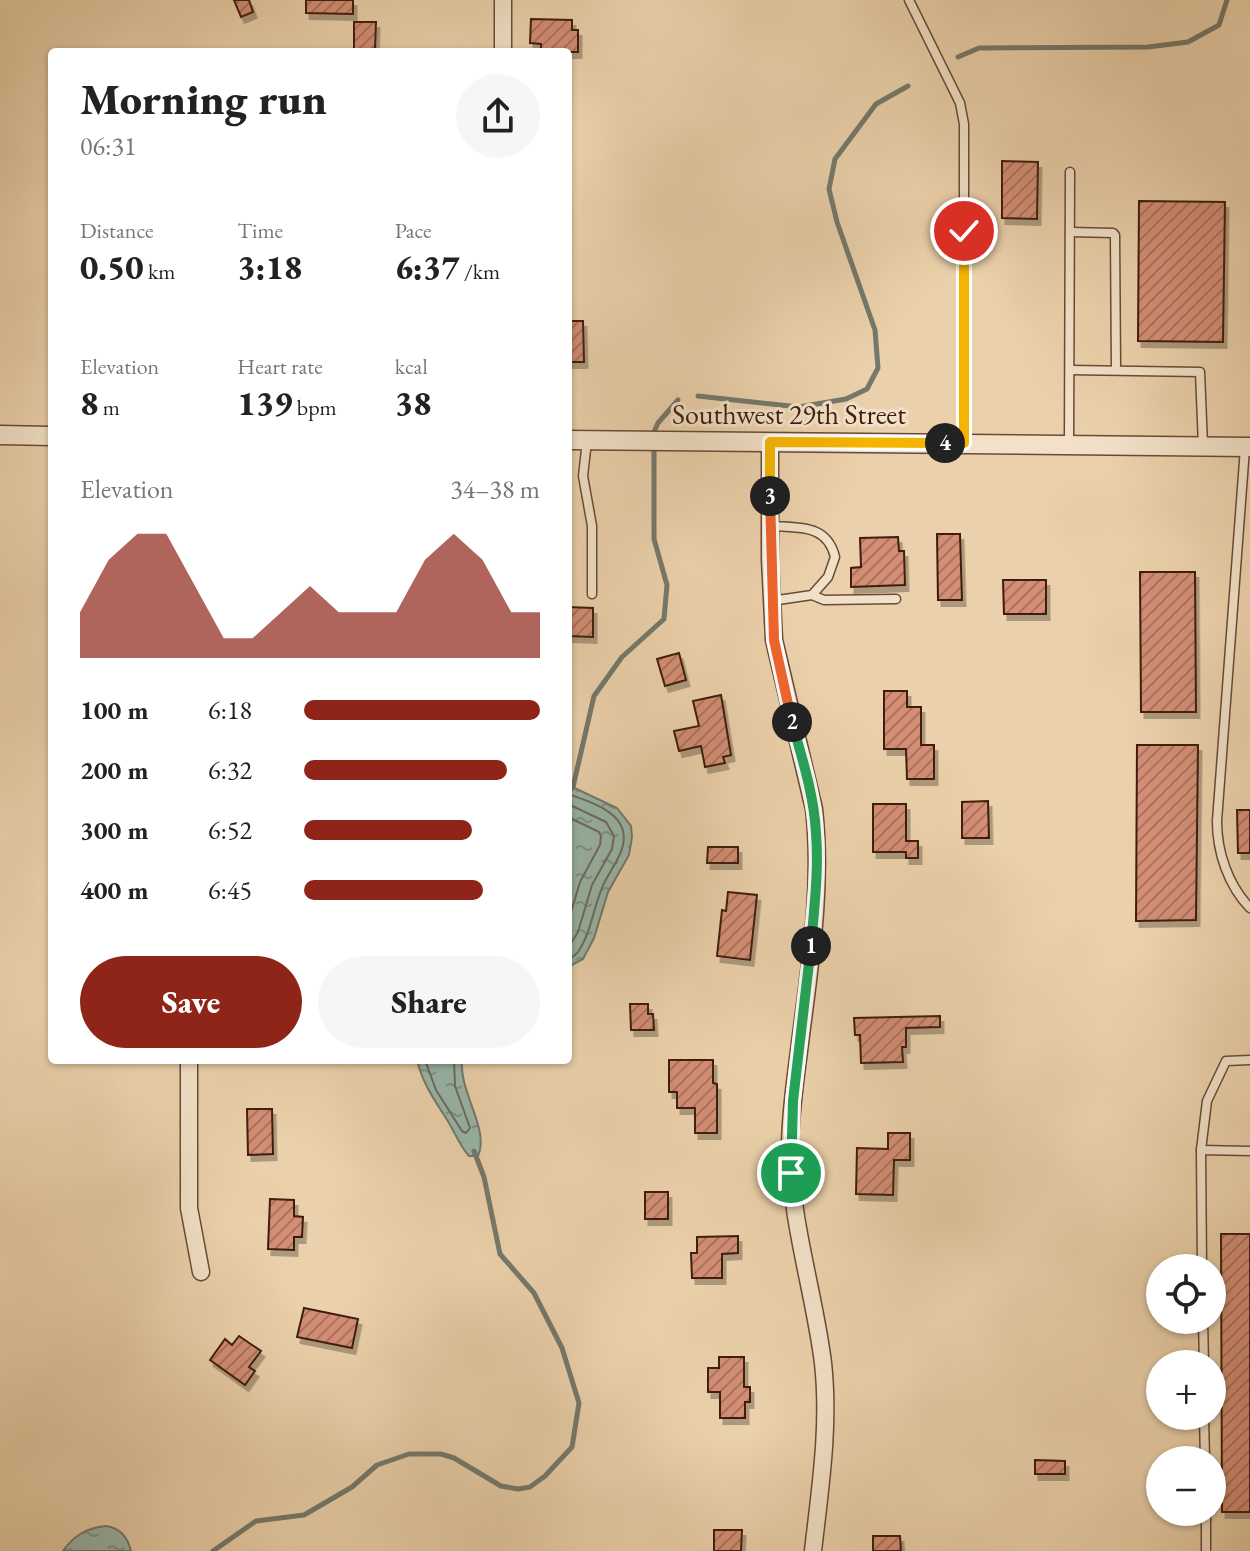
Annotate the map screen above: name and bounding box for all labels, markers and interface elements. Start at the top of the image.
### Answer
text: Morning run [80,70,327,127]
button: share [456,74,540,158]
text: 06:31 [80,129,136,163]
pin [930,197,998,265]
icon: check [942,209,986,253]
text: Distance [80,216,153,245]
text: Time [237,216,283,245]
text: Pace [395,216,432,245]
text: 0.50 [80,245,144,289]
text: 3:18 [237,245,302,289]
text: 6:37 [395,245,460,289]
text: km [144,257,175,286]
text: /km [460,257,500,286]
text: Elevation [80,352,159,381]
text: Heart rate [237,352,323,381]
text: kcal [395,352,428,381]
text: 8 [80,381,98,425]
text: 139 [237,381,292,425]
text: 38 [395,381,431,425]
text: m [98,393,120,422]
text: bpm [292,393,337,422]
street label: Southwest 29th Street [672,396,906,432]
pin: 4 [925,423,965,463]
text: 4 [939,428,951,457]
text: Elevation [80,472,174,506]
text: 34–38 m [450,472,540,506]
pin: 3 [750,476,790,516]
text: 3 [764,481,776,510]
text: 100 m [80,693,148,727]
text: 6:18 [208,693,252,727]
pin: 2 [772,702,812,742]
text: 2 [786,707,798,736]
text: 200 m [80,753,148,787]
text: 6:32 [208,753,252,787]
text: 300 m [80,813,148,847]
text: 6:52 [208,813,252,847]
text: 400 m [80,873,148,907]
text: 6:45 [208,873,252,907]
pin: 1 [791,926,831,966]
text: 1 [805,931,817,960]
button: Save [80,956,302,1048]
button: Share [318,956,540,1048]
pin [757,1139,825,1207]
icon: arrive [769,1151,813,1195]
map controls [1146,1254,1226,1526]
button: locate [1146,1254,1226,1334]
button: + [1146,1350,1226,1430]
button: − [1146,1446,1226,1526]

